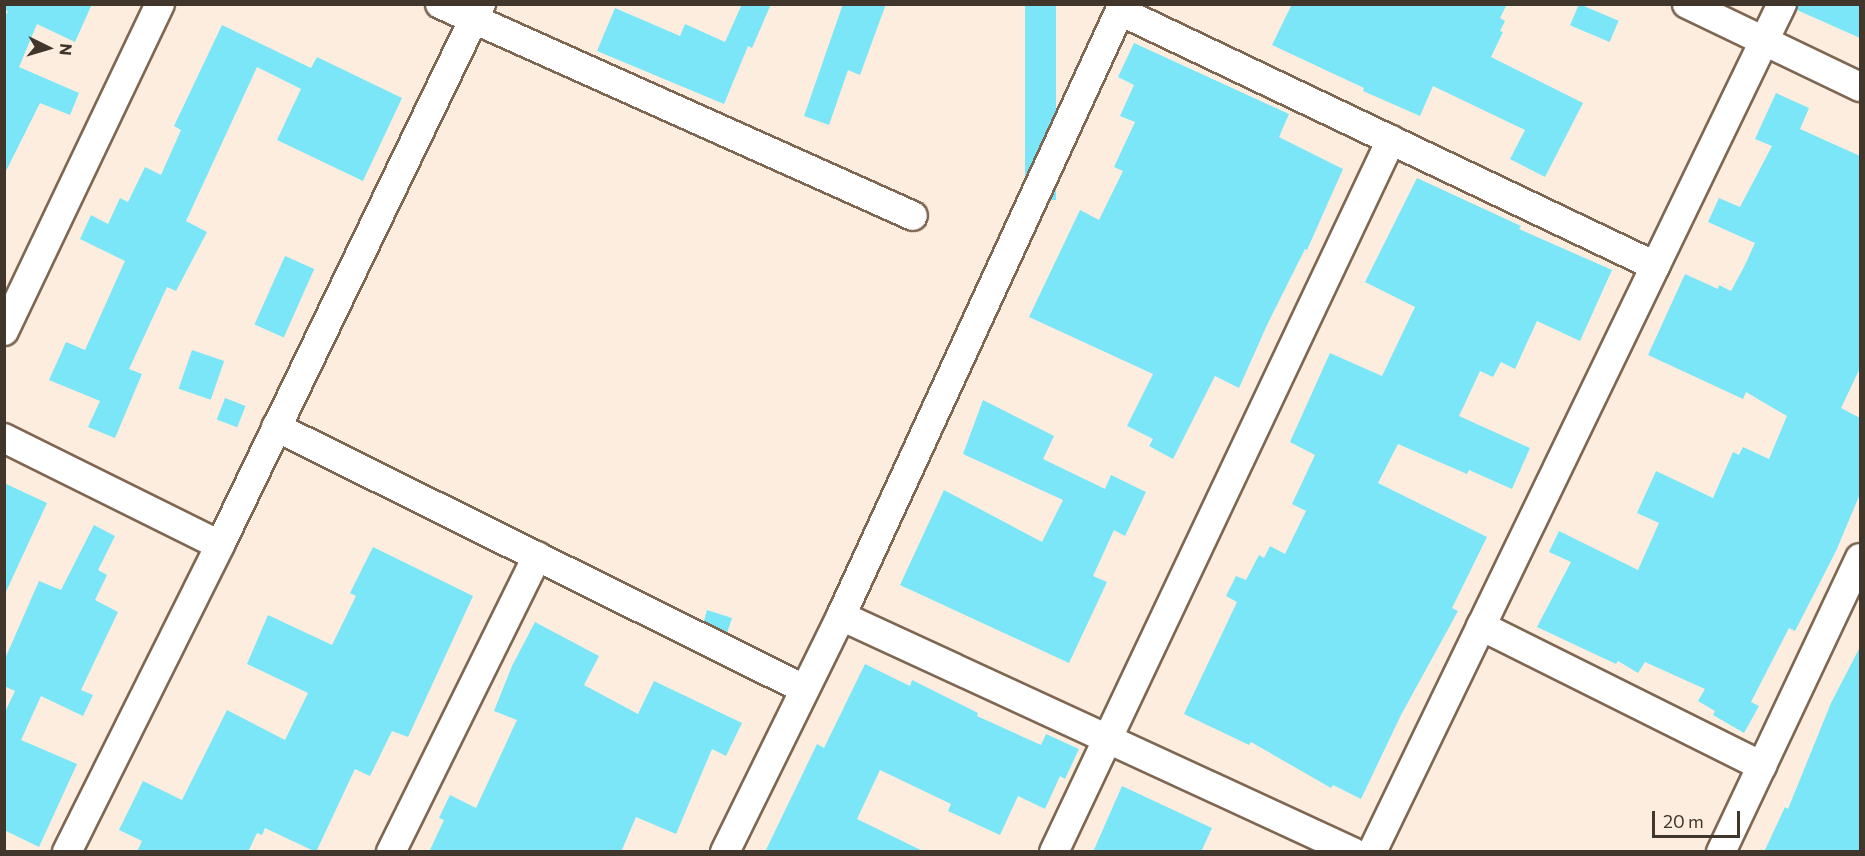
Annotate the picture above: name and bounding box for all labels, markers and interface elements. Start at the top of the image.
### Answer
north arrow [18,18,78,78]
text: N [56,43,76,56]
scale bar [1655,799,1744,837]
text: 20 m [1663,810,1704,832]

